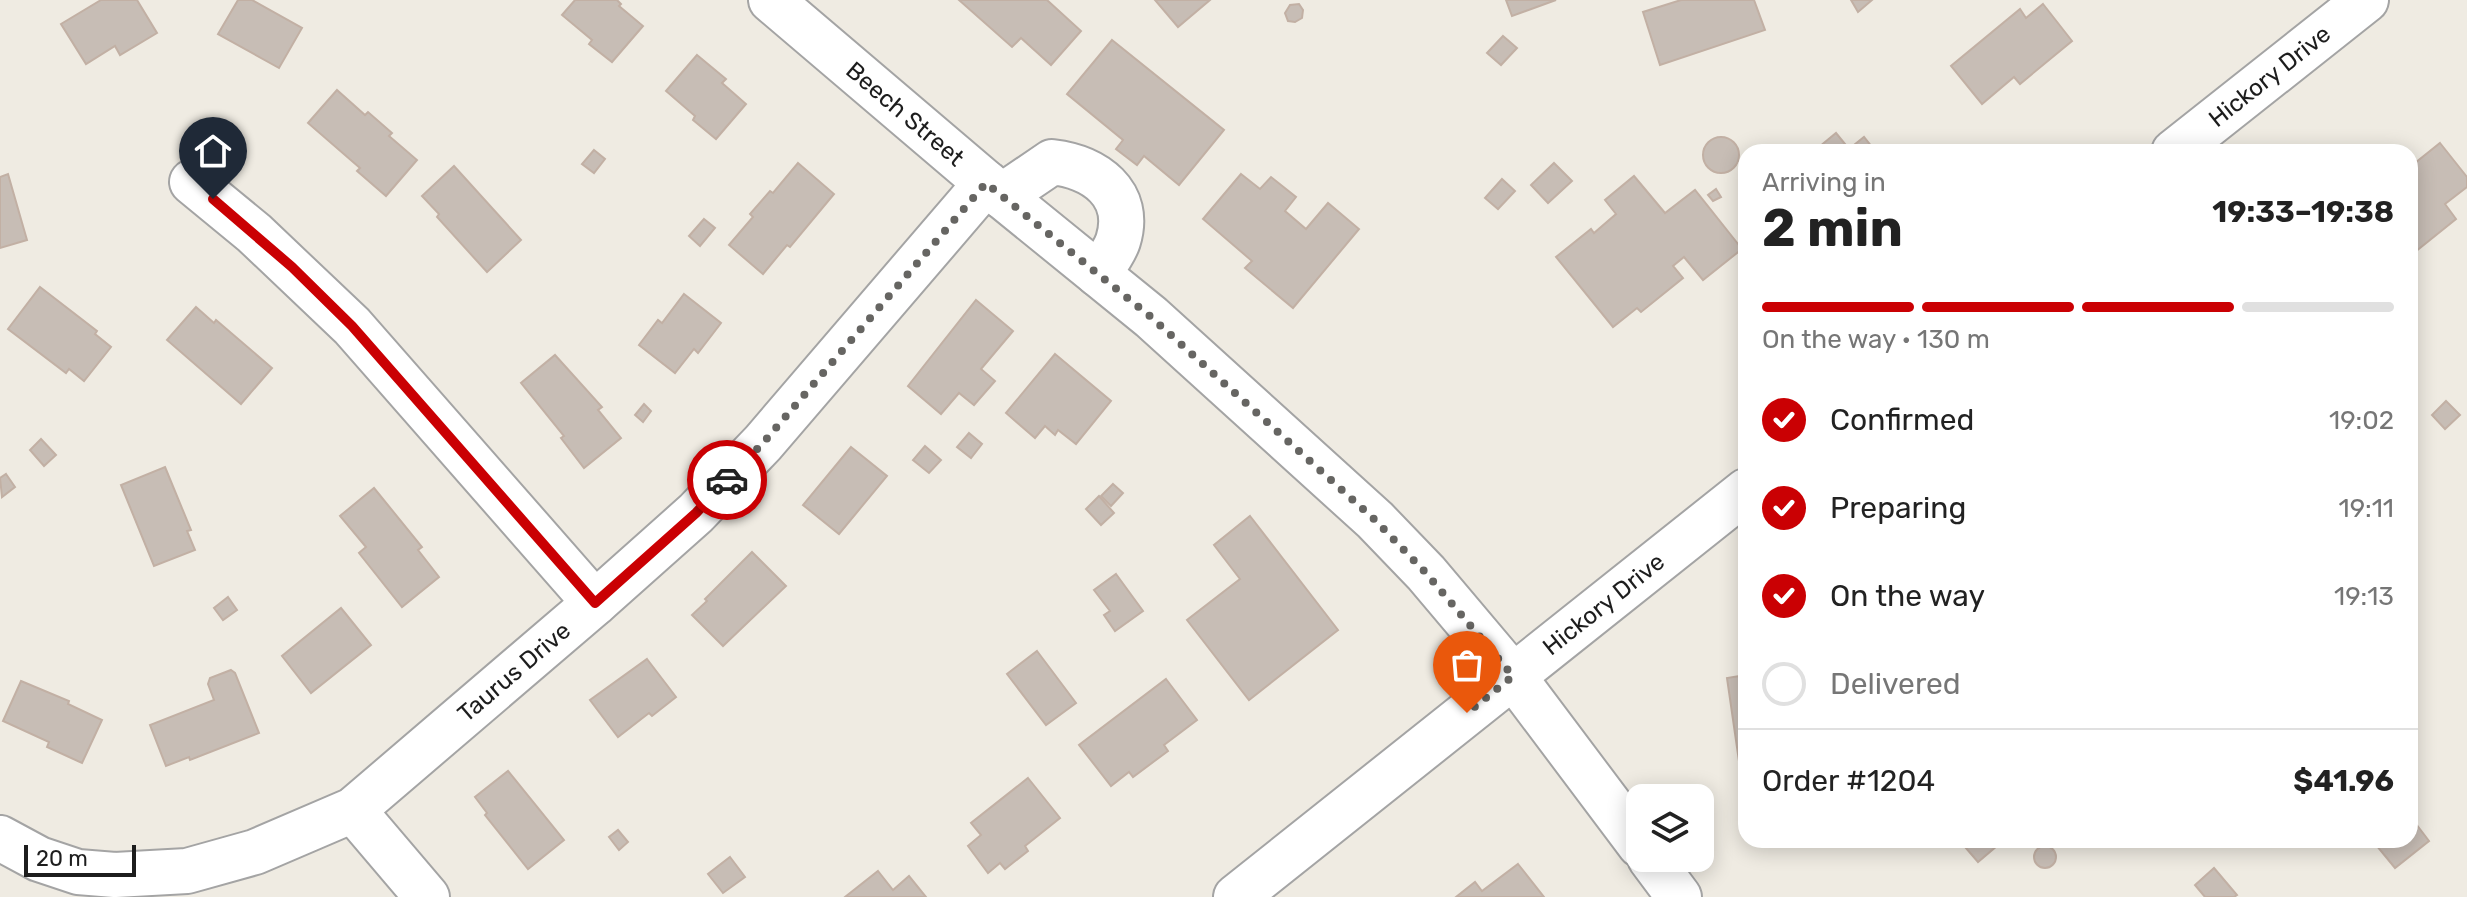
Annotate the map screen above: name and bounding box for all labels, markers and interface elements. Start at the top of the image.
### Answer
street label: Hickory Drive [2203,20,2336,133]
street label: Beech Street [840,56,970,172]
pin [179,117,247,199]
icon: home [191,129,235,173]
text: Arriving in [1762,167,1886,198]
text: 19:33–19:38 [2212,194,2394,230]
text: 2 min [1762,197,1903,259]
text: On the way · 130 m [1762,324,1990,355]
icon: check [1762,398,1806,442]
text: Confirmed [1830,402,1974,438]
text: 19:02 [2329,405,2394,436]
courier [687,440,767,520]
icon: car [705,458,749,502]
icon: check [1762,486,1806,530]
text: Preparing [1830,490,1966,526]
text: 19:11 [2339,493,2394,524]
street label: Hickory Drive [1537,547,1670,661]
icon: check [1762,574,1806,618]
text: On the way [1830,578,1985,614]
text: 19:13 [2334,581,2394,612]
street label: Taurus Drive [452,616,576,728]
pin [1433,631,1501,713]
icon: bag [1445,643,1489,687]
text: Delivered [1830,666,1961,702]
text: Order #1204 [1762,763,1935,799]
text: $41.96 [2293,763,2394,799]
map controls [1626,784,1714,872]
button: layers [1626,784,1714,872]
scale bar [24,841,136,877]
text: 20 m [36,845,88,872]

